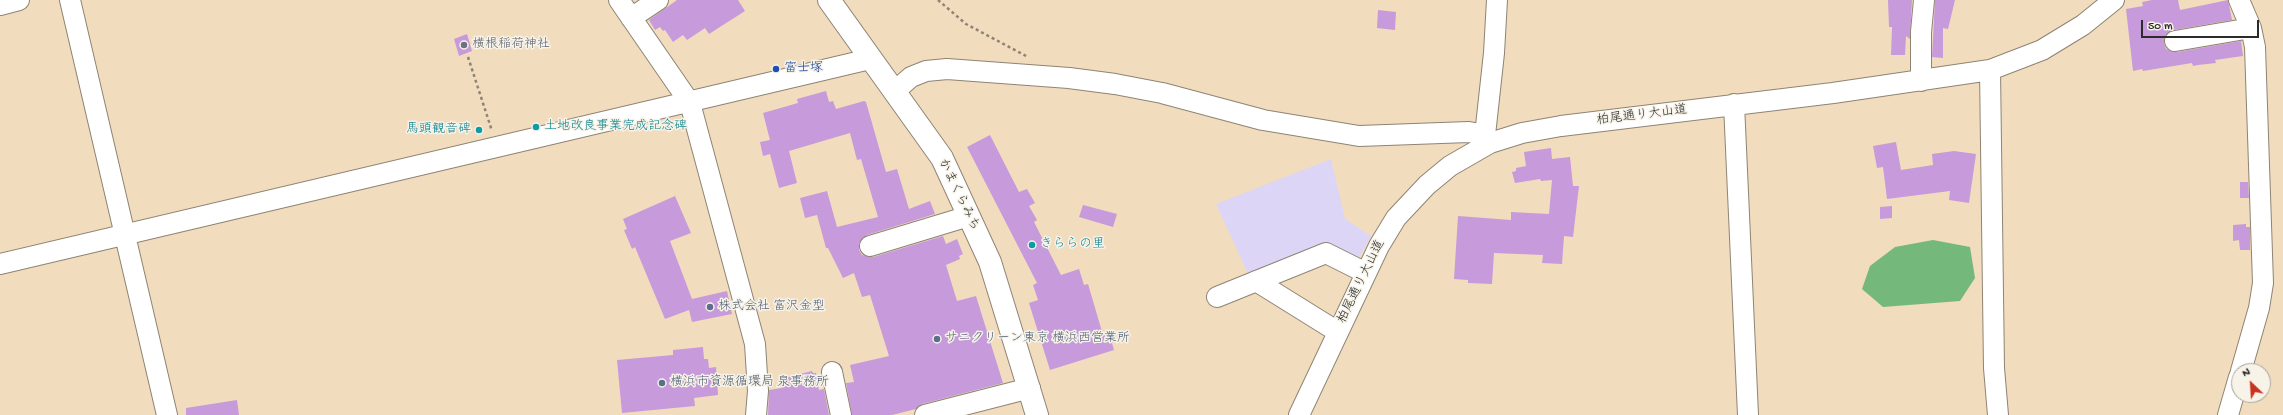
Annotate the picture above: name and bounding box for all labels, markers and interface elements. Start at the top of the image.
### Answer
scale bar [2143,12,2261,38]
text: 50 m [2148,20,2173,34]
place label: 横根稲荷神社 [472,37,550,53]
marker: 横根稲荷神社 [459,40,469,50]
place label: 富士塚 [784,61,823,77]
marker: 富士塚 [771,64,781,74]
street label: 柏尾通り大山道 [1596,103,1688,129]
place label: 土地改良事業完成記念碑 [544,119,687,135]
place label: 馬頭観音碑 [406,122,471,138]
marker: 土地改良事業完成記念碑 [531,122,541,132]
marker: 馬頭観音碑 [474,125,484,135]
street label: かまくらみち [934,157,982,233]
place label: きららの里 [1040,237,1105,253]
street label: 柏尾通り大山道 [1335,238,1389,326]
marker: きららの里 [1027,240,1037,250]
place label: 株式会社 富沢金型 [718,299,825,315]
marker: 株式会社 富沢金型 [705,302,715,312]
place label: サニクリーン東京 横浜西営業所 [945,331,1130,347]
marker: サニクリーン東京 横浜西営業所 [932,334,942,344]
north arrow [2231,363,2271,403]
text: N [2241,366,2252,380]
place label: 横浜市資源循環局 泉事務所 [670,375,829,391]
marker: 横浜市資源循環局 泉事務所 [657,378,667,388]

